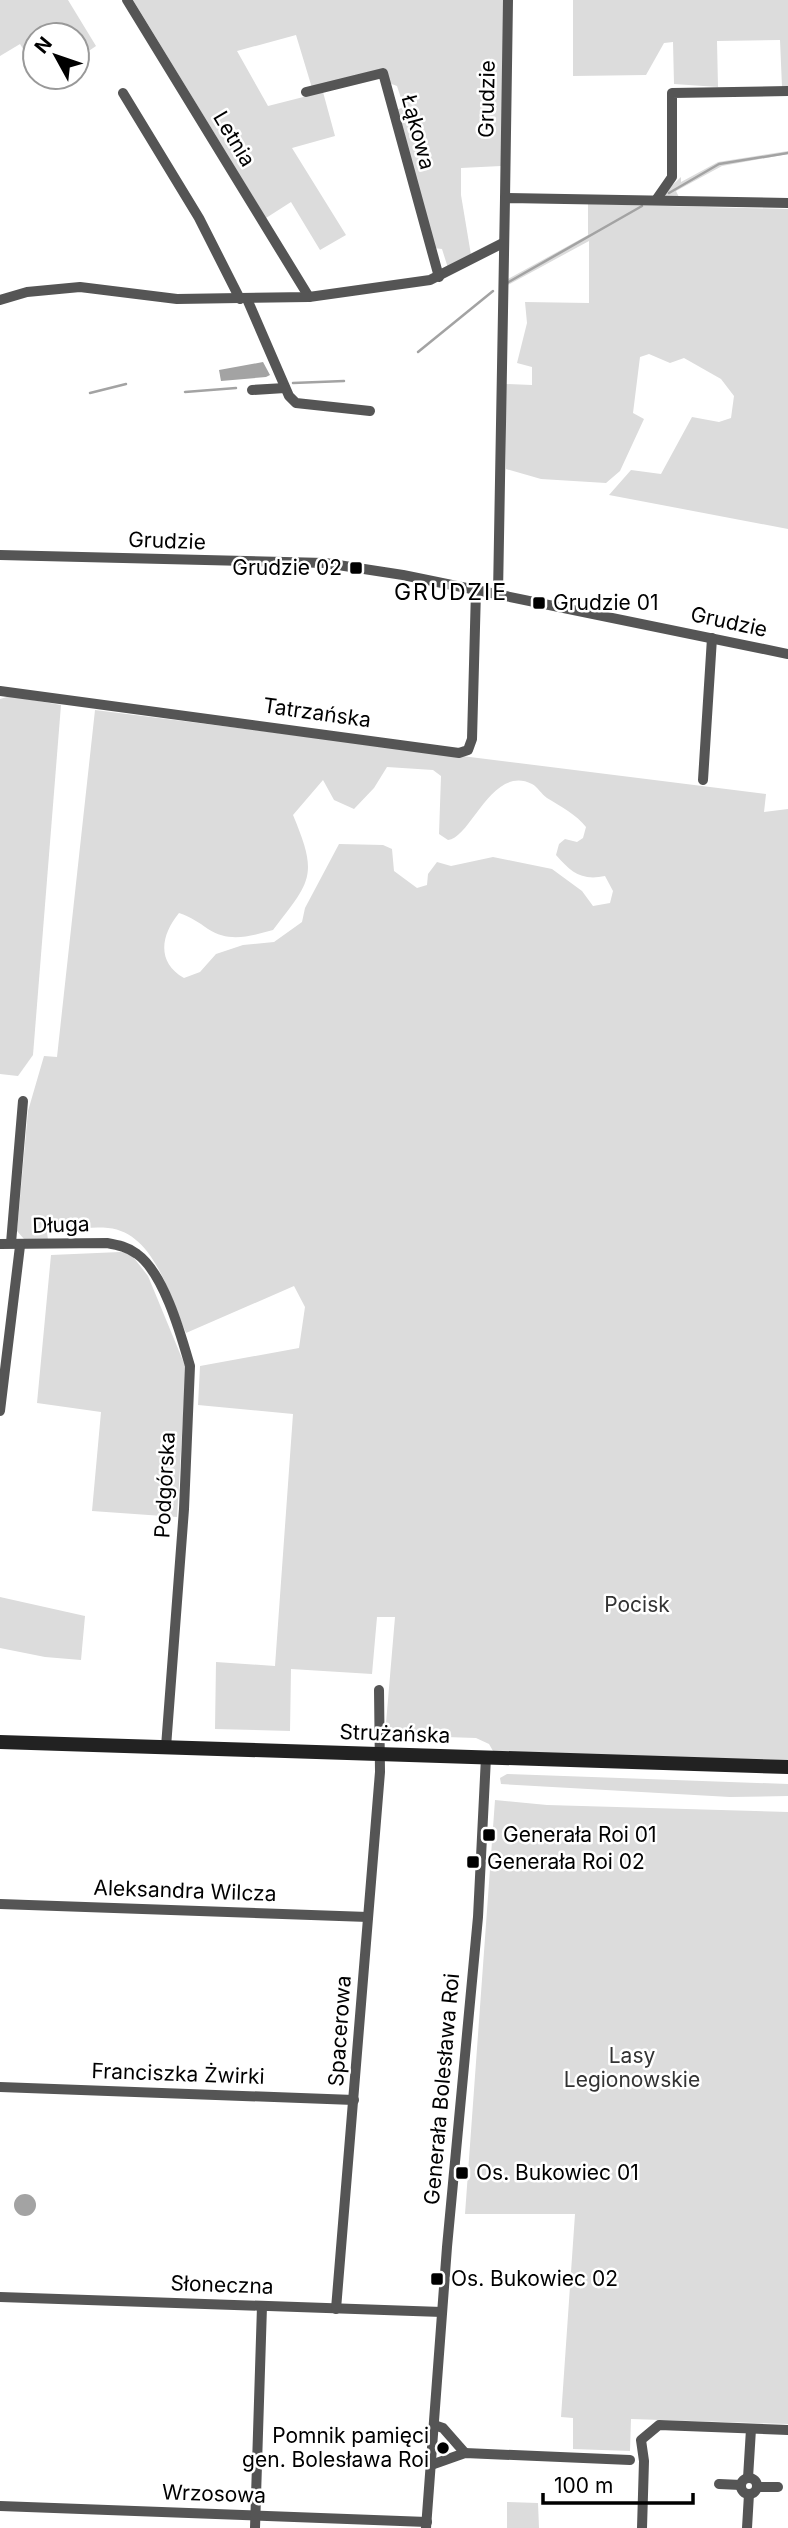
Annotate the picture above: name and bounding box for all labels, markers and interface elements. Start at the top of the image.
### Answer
north arrow [21,21,91,91]
text: N [30,32,57,58]
street label: Grudzie [473,60,500,138]
street label: Łąkowa [397,92,440,172]
street label: Letnia [208,106,261,171]
street label: Grudzie [128,527,206,554]
place label: Grudzie 02 [232,555,342,580]
marker: Grudzie 02 [348,560,364,576]
district label: GRUDZIE [394,578,508,606]
place label: Grudzie 01 [553,590,658,615]
marker: Grudzie 01 [531,595,547,611]
street label: Grudzie [688,601,770,642]
street label: Tatrzańska [261,693,373,732]
street label: Długa [32,1211,90,1238]
street label: Podgórska [149,1431,180,1539]
park label: Pocisk [604,1592,670,1617]
street label: Strużańska [339,1719,451,1748]
place label: Generała Roi 01 [503,1822,657,1847]
marker: Generała Roi 01 [481,1827,497,1843]
place label: Generała Roi 02 [487,1849,645,1874]
marker: Generała Roi 02 [465,1854,481,1870]
street label: Aleksandra Wilcza [93,1875,277,1906]
street label: Generała Bolesława Roi [419,1972,464,2206]
street label: Spacerowa [323,1975,356,2087]
park label: Lasy Legionowskie [564,2043,700,2092]
street label: Franciszka Żwirki [91,2057,265,2089]
place label: Os. Bukowiec 01 [476,2160,639,2185]
marker: Os. Bukowiec 01 [454,2165,470,2181]
place label: Os. Bukowiec 02 [451,2266,618,2291]
street label: Słoneczna [170,2270,274,2299]
marker: Os. Bukowiec 02 [429,2271,445,2287]
place label: Pomnik pamięci gen. Bolesława Roi [242,2423,429,2472]
marker: Pomnik pamięci gen. Bolesława Roi [435,2440,451,2456]
scale bar [543,2462,694,2506]
text: 100 m [554,2473,613,2498]
street label: Wrzosowa [162,2479,266,2508]

